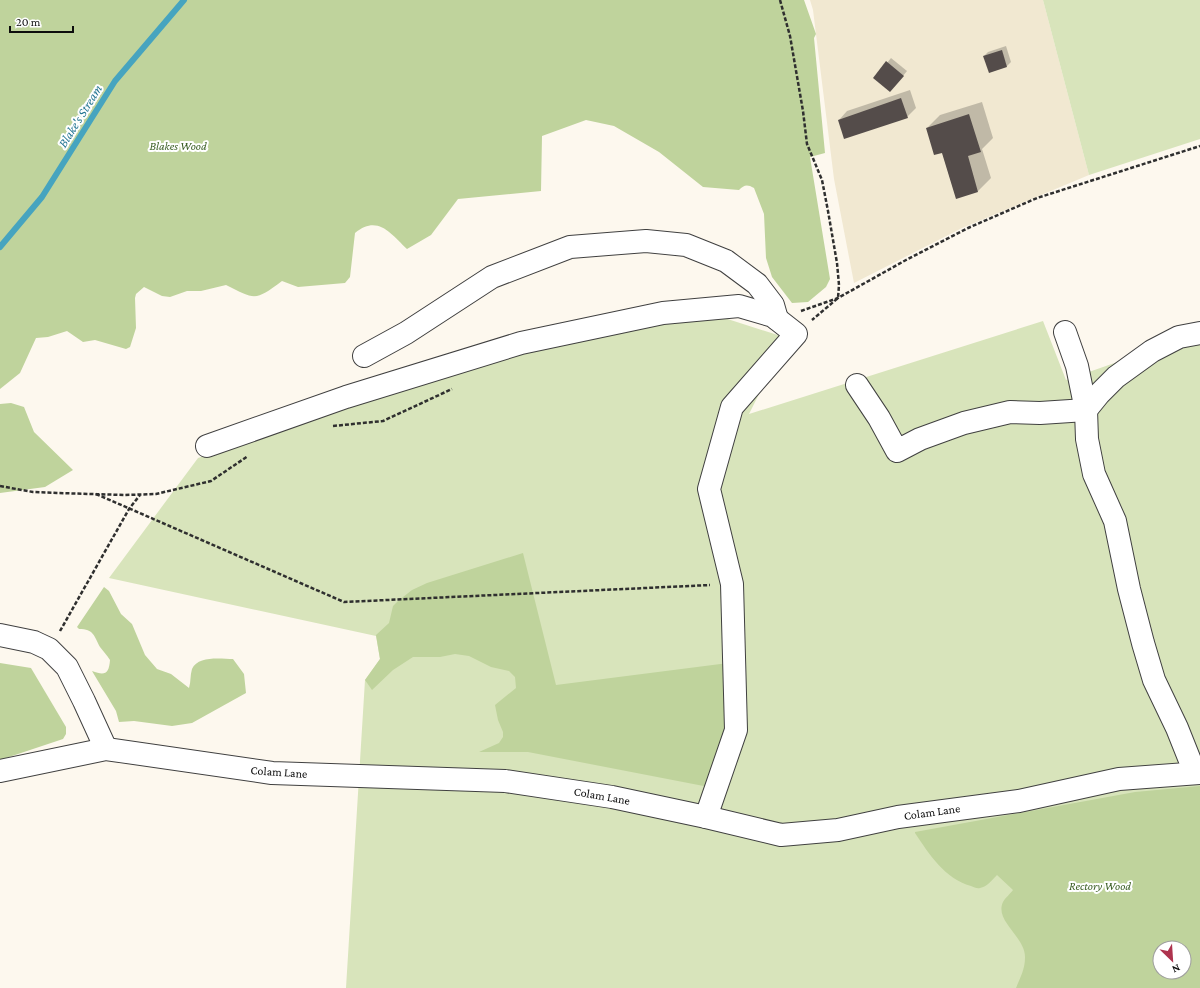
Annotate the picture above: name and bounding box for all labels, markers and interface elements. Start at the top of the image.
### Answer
scale bar [10,8,73,34]
text: 20 m [16,15,41,29]
water label: Blake's Stream [55,81,105,150]
park label: Blakes Wood [149,139,207,153]
street label: Colam Lane [250,763,308,781]
street label: Colam Lane [573,784,631,808]
street label: Colam Lane [903,801,961,823]
park label: Rectory Wood [1069,879,1131,893]
north arrow [1152,940,1192,980]
text: N [1170,962,1182,976]

